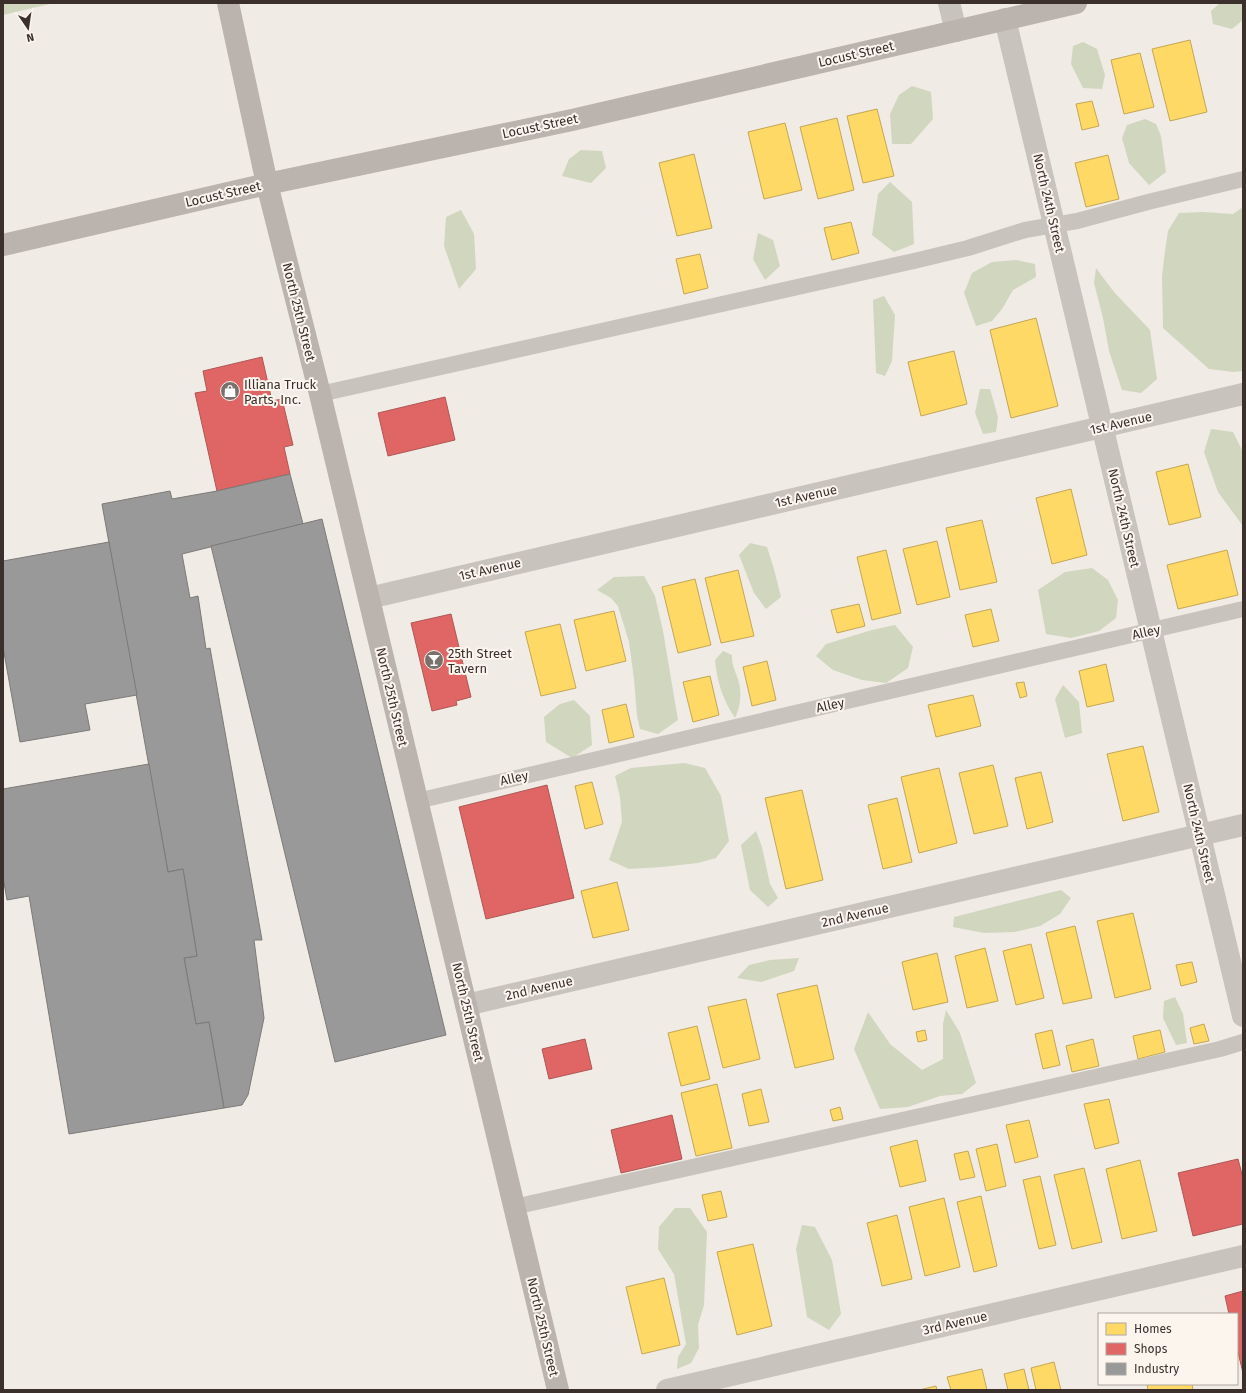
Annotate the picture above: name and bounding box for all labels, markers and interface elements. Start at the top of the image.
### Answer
north arrow [8,8,48,48]
text: N [25,30,35,44]
street label: Locust Street [817,38,895,70]
street label: Locust Street [501,111,579,141]
street label: North 24th Street [1030,152,1068,254]
street label: Locust Street [184,178,262,210]
street label: North 25th Street [279,261,319,363]
place label: Illiana Truck Parts, Inc. [244,377,316,407]
shop icon: Illiana Truck Parts, Inc. [219,380,241,402]
street label: 1st Avenue [1089,409,1153,437]
street label: North 24th Street [1105,467,1143,569]
street label: 1st Avenue [774,482,838,510]
street label: 1st Avenue [458,555,522,583]
street label: Alley [1130,621,1162,643]
street label: North 25th Street [373,646,411,748]
place label: 25th Street Tavern [448,646,512,676]
bar icon: 25th Street Tavern [423,649,445,671]
street label: Alley [814,694,846,716]
street label: Alley [498,767,530,789]
street label: North 24th Street [1180,782,1218,884]
street label: 2nd Avenue [820,900,890,930]
street label: North 25th Street [449,961,487,1063]
street label: 2nd Avenue [504,973,574,1003]
street label: North 25th Street [524,1276,562,1378]
street label: 3rd Avenue [921,1308,989,1338]
legend [1098,1313,1238,1385]
text: Homes [1134,1322,1172,1336]
text: Shops [1134,1342,1168,1356]
text: Industry [1134,1362,1179,1376]

